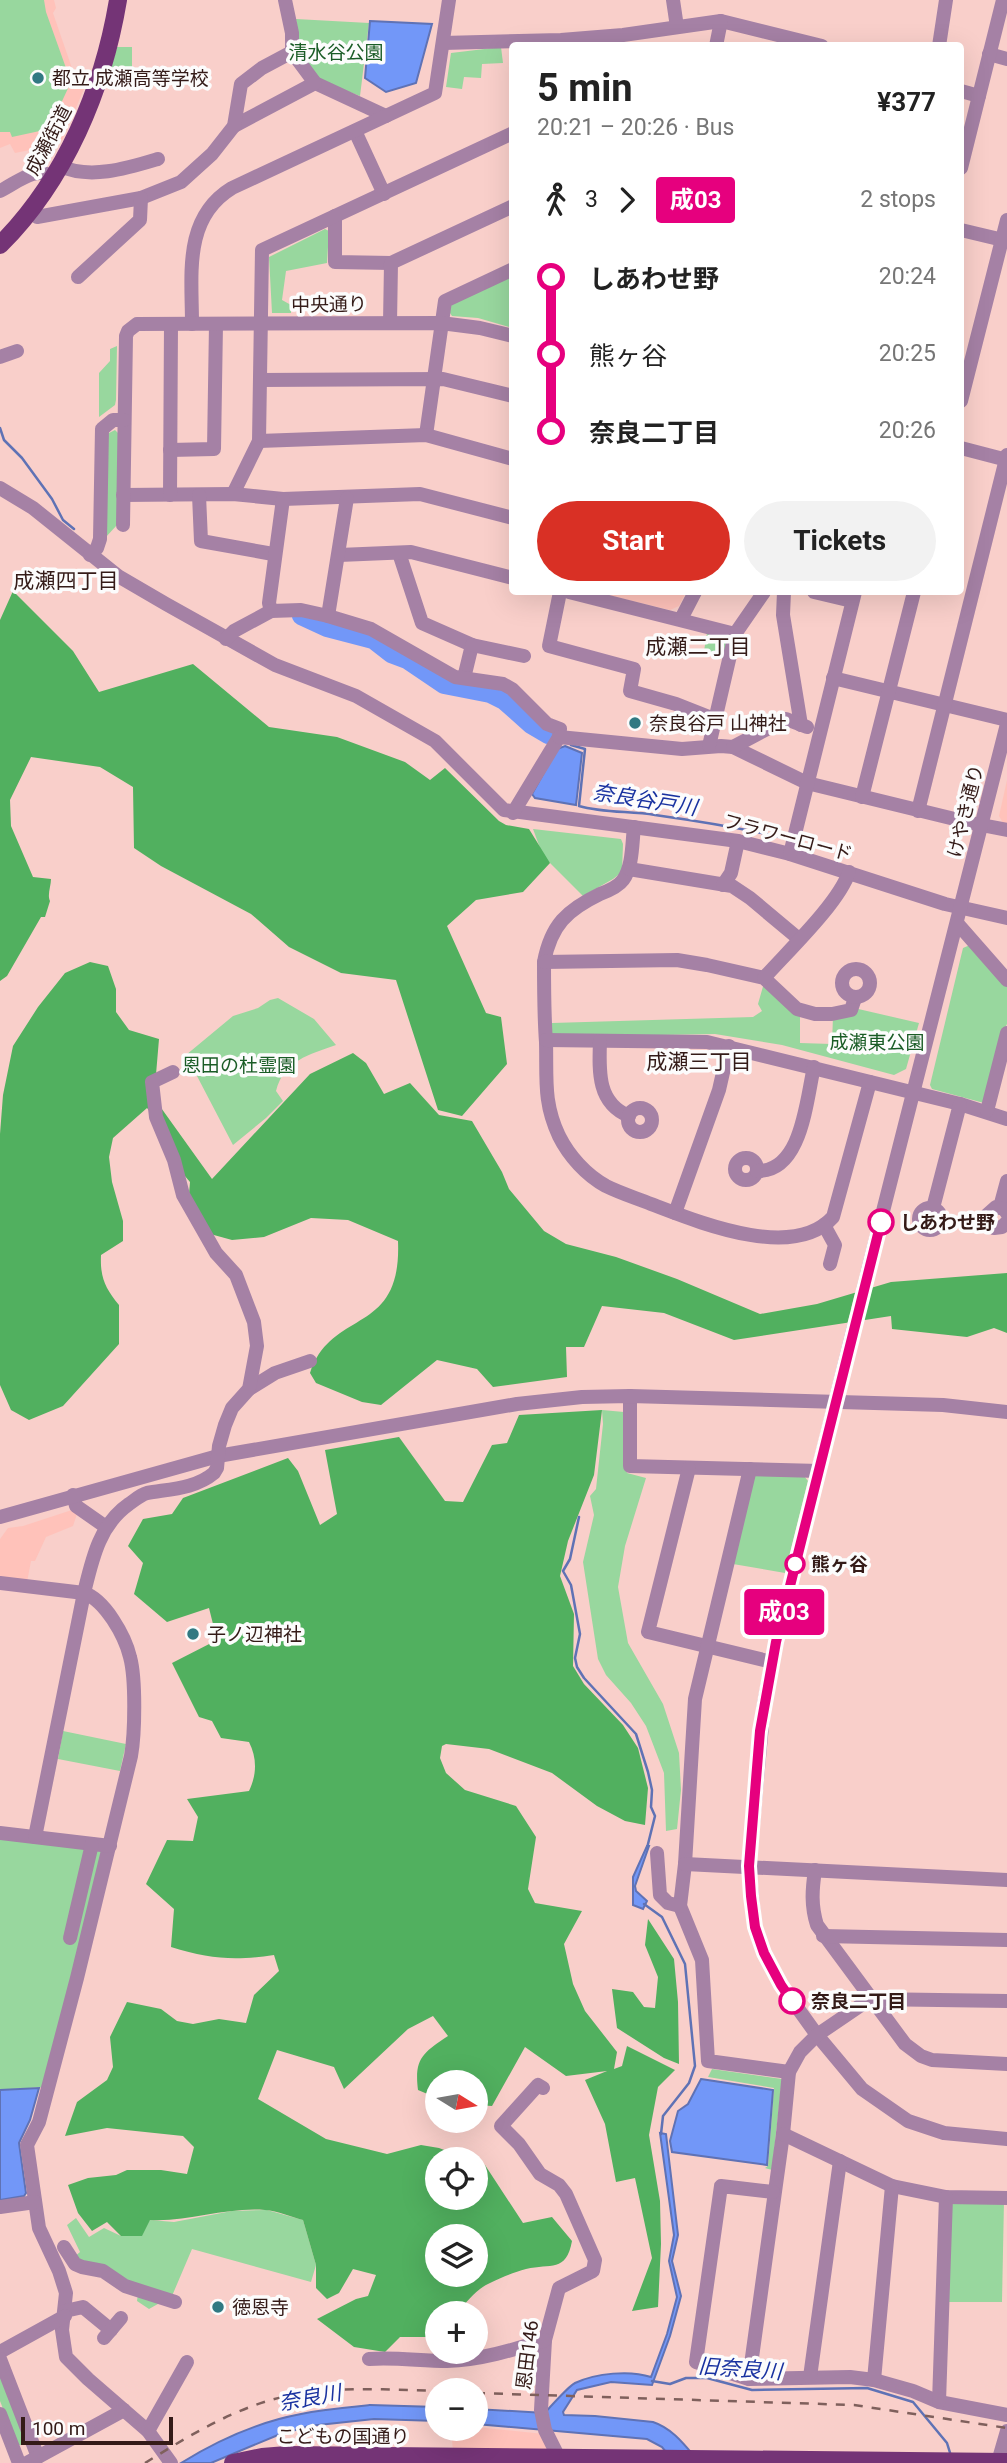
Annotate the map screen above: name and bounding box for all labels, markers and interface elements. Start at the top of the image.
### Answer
park label: 清水谷公園 [288,41,384,64]
text: 5 min [537,66,633,110]
place label: 都立 成瀬高等学校 [52,67,209,90]
marker: 都立 成瀬高等学校 [30,70,46,86]
text: ¥377 [877,87,936,117]
street label: 成瀬街道 [20,101,76,179]
text: 20:21 – 20:26 · Bus [537,114,734,141]
icon: walk [537,181,575,219]
icon: forward [608,181,646,219]
text: 3 [585,186,598,213]
text: 成03 [670,186,721,214]
text: 2 stops [860,186,936,213]
text: 20:24 [879,263,936,290]
text: しあわせ野 [589,264,719,294]
street label: 中央通り [291,292,367,317]
text: 20:25 [879,340,936,367]
text: 熊ヶ谷 [589,341,667,371]
text: 20:26 [879,417,936,444]
text: 奈良二丁目 [589,418,719,448]
button: Start [537,501,730,581]
button: Tickets [744,501,936,581]
district label: 成瀬四丁目 [14,569,119,593]
district label: 成瀬二丁目 [646,635,751,659]
place label: 奈良谷戸 山神社 [649,712,787,735]
marker: 奈良谷戸 山神社 [627,715,643,731]
street label: けやき通り [943,762,988,860]
water label: 奈良谷戸川 [591,780,701,820]
street label: フラワーロード [721,809,855,866]
park label: 成瀬東公園 [829,1031,925,1054]
district label: 成瀬三丁目 [647,1050,752,1074]
park label: 恩田の杜霊園 [182,1054,296,1077]
marker: しあわせ野 [868,1209,894,1235]
place label: しあわせ野 [900,1211,995,1234]
place label: 熊ヶ谷 [811,1553,868,1576]
marker: 熊ヶ谷 [785,1554,805,1574]
line badge: 成03 [744,1589,824,1635]
text: 成03 [758,1598,810,1626]
place label: 子ノ辺神社 [207,1623,302,1646]
marker: 子ノ辺神社 [185,1626,201,1642]
marker: 奈良二丁目 [779,1988,805,2014]
place label: 奈良二丁目 [811,1990,906,2013]
north arrow [425,2070,488,2133]
map controls [425,2070,488,2441]
button: locate [425,2147,488,2210]
button: layers [425,2224,488,2287]
place label: 徳恩寺 [232,2296,289,2319]
marker: 徳恩寺 [210,2299,226,2315]
button: + [425,2301,488,2364]
street label: 恩田146 [512,2319,543,2391]
water label: 旧奈良川 [697,2354,785,2384]
button: − [425,2378,488,2441]
water label: 奈良川 [277,2380,345,2415]
scale bar [21,2414,173,2446]
text: 100 m [32,2417,85,2440]
street label: こどもの国通り [276,2425,410,2448]

